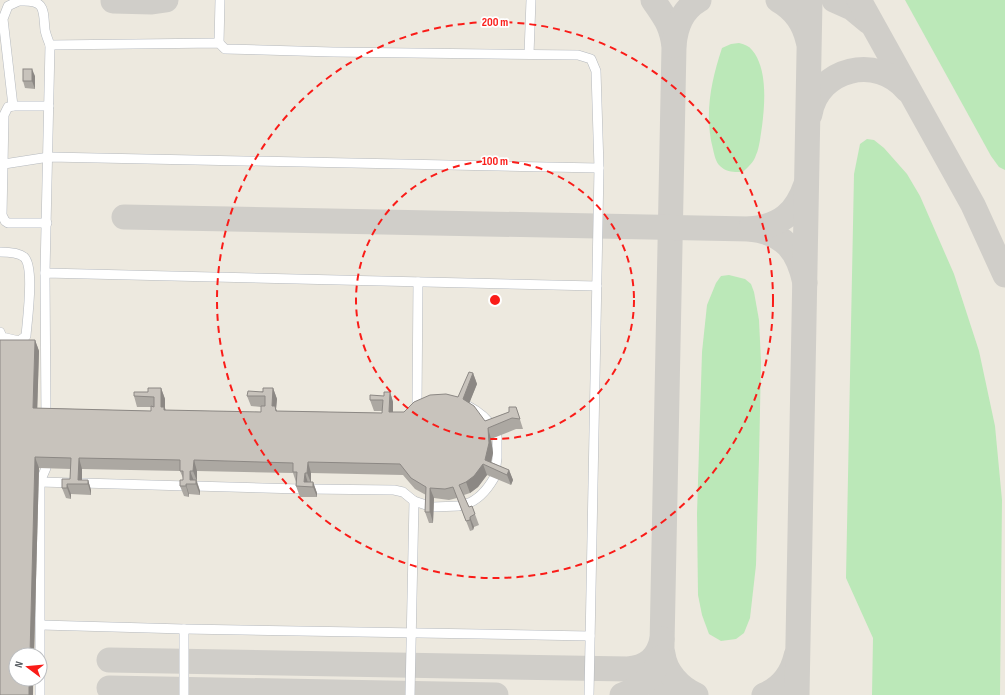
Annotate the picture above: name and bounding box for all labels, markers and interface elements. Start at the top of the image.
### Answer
text: 200 m [482,15,508,30]
text: 100 m [482,154,508,169]
centre of rings [488,293,502,307]
north arrow [8,647,48,687]
text: N [12,660,26,669]

